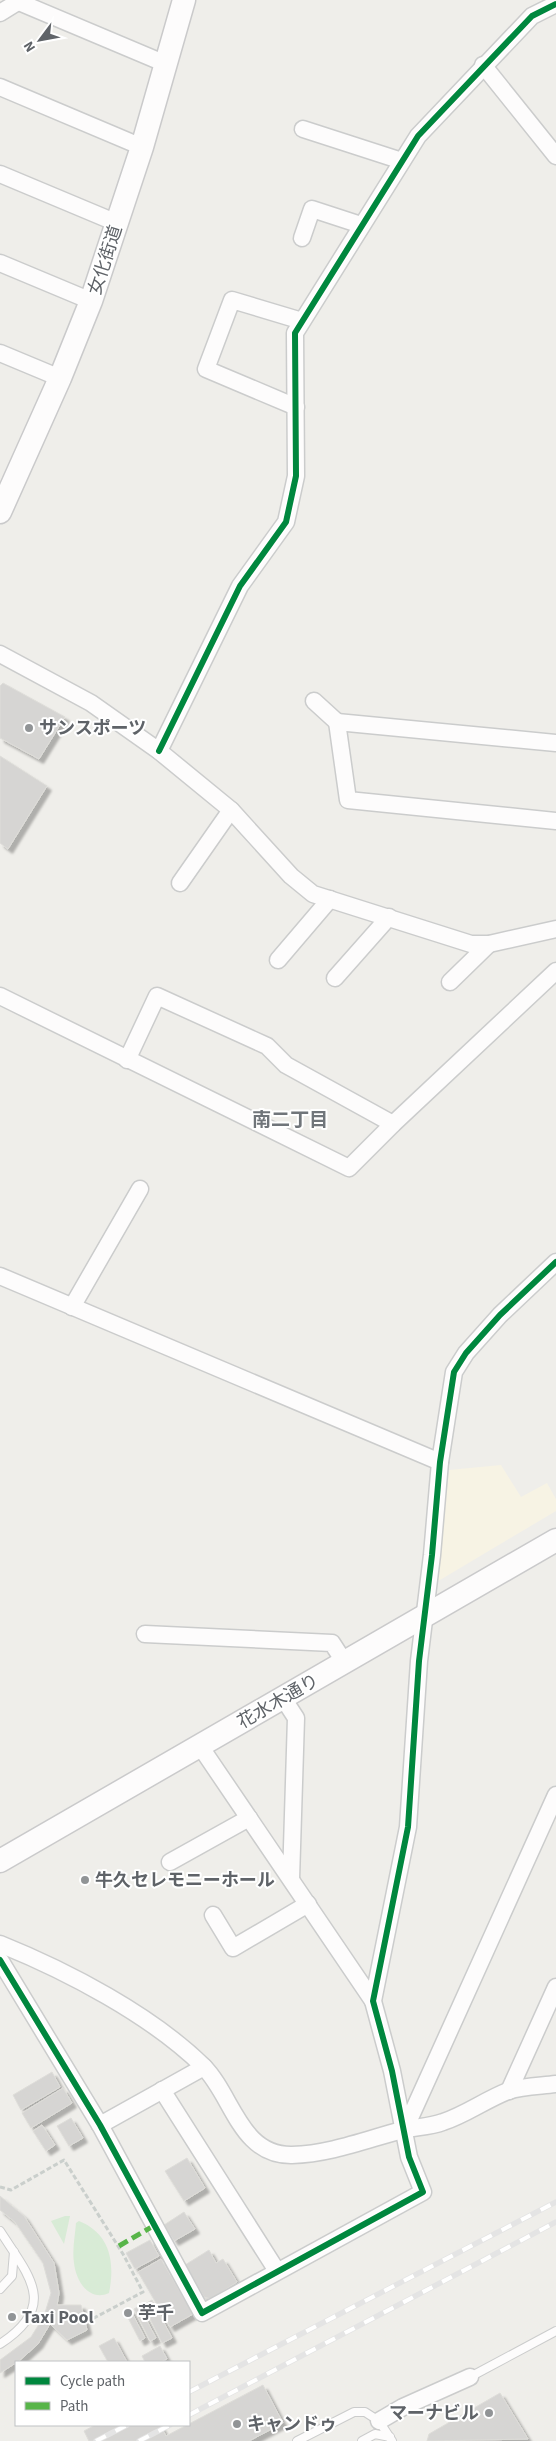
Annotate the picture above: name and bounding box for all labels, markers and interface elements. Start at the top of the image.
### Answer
north arrow [15,15,65,65]
text: N [19,37,41,56]
street label: 女化街道 [82,222,128,298]
place label: サンスポーツ [39,716,146,741]
marker: サンスポーツ [23,722,35,734]
district label: 南二丁目 [252,1107,328,1134]
street label: 花水木通り [233,1668,323,1735]
place label: 牛久セレモニーホール [95,1868,275,1893]
marker: 牛久セレモニーホール [79,1874,91,1886]
place label: 芋千 [138,2301,174,2326]
place label: Taxi Pool [22,2305,94,2330]
marker: 芋千 [122,2307,134,2319]
marker: Taxi Pool [6,2311,18,2323]
legend [15,2361,190,2426]
text: Cycle path [60,2371,125,2392]
text: Path [60,2396,88,2417]
place label: マーナビル [389,2401,479,2426]
marker: マーナビル [483,2407,495,2419]
place label: キャンドゥ [247,2412,337,2437]
marker: キャンドゥ [231,2418,243,2430]

